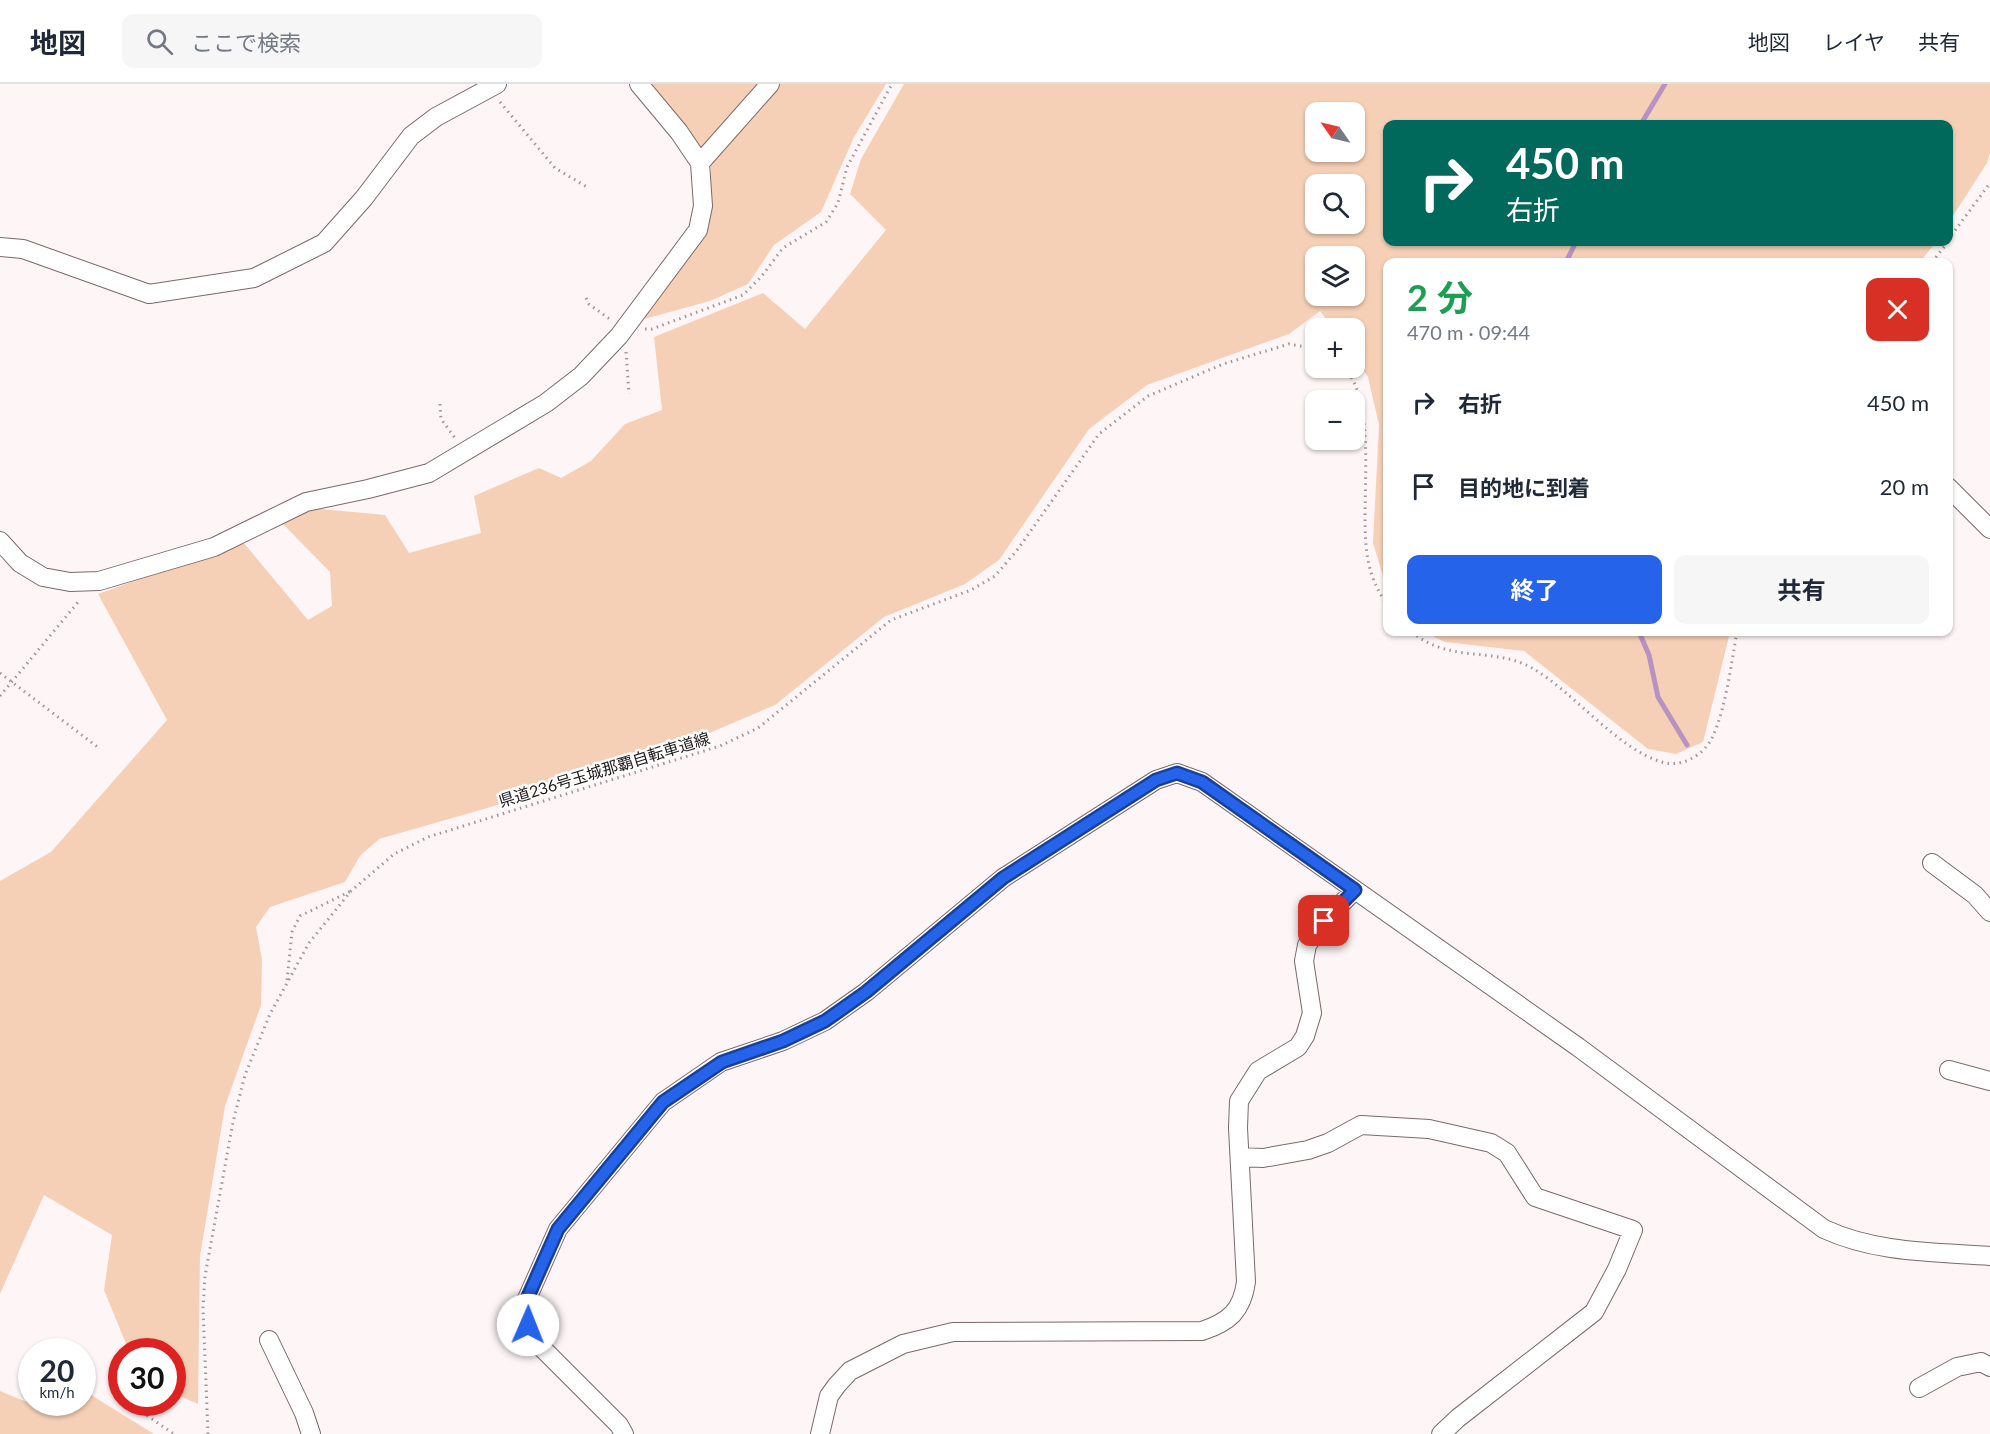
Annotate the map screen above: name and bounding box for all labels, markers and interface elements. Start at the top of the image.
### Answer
search box [122,14,542,68]
text: 地図 [30,25,86,59]
icon: search [143,25,176,58]
text: ここで検索 [191,29,301,56]
text: 地図 [1748,29,1790,54]
text: レイヤ [1823,29,1885,54]
text: 共有 [1918,29,1960,54]
north arrow [1305,102,1365,162]
map controls [1305,102,1365,450]
text: 450 m [1506,138,1624,188]
icon: right [1407,144,1485,222]
button: search [1305,174,1365,234]
text: 右折 [1506,193,1560,226]
button: layers [1305,246,1365,306]
text: 2 分 [1407,275,1473,319]
button: close [1866,278,1929,341]
button: + [1305,318,1365,378]
text: 470 m · 09:44 [1407,320,1530,344]
icon: right [1407,386,1440,419]
text: 450 m [1867,389,1929,416]
button: − [1305,390,1365,450]
text: 右折 [1458,390,1502,417]
icon: arrive [1407,470,1440,503]
text: 20 m [1880,473,1929,500]
text: 目的地に到着 [1458,474,1590,501]
button: 終了 [1407,555,1662,624]
button: 共有 [1674,555,1929,624]
street label: 県道236号玉城那覇自転車道線 [496,728,712,810]
pin [1298,895,1349,946]
icon: arrive [1307,904,1340,937]
position arrow [496,1293,560,1357]
speed limit sign: 30 [108,1338,186,1416]
text: 20 [40,1352,74,1388]
text: km/h [39,1383,75,1401]

